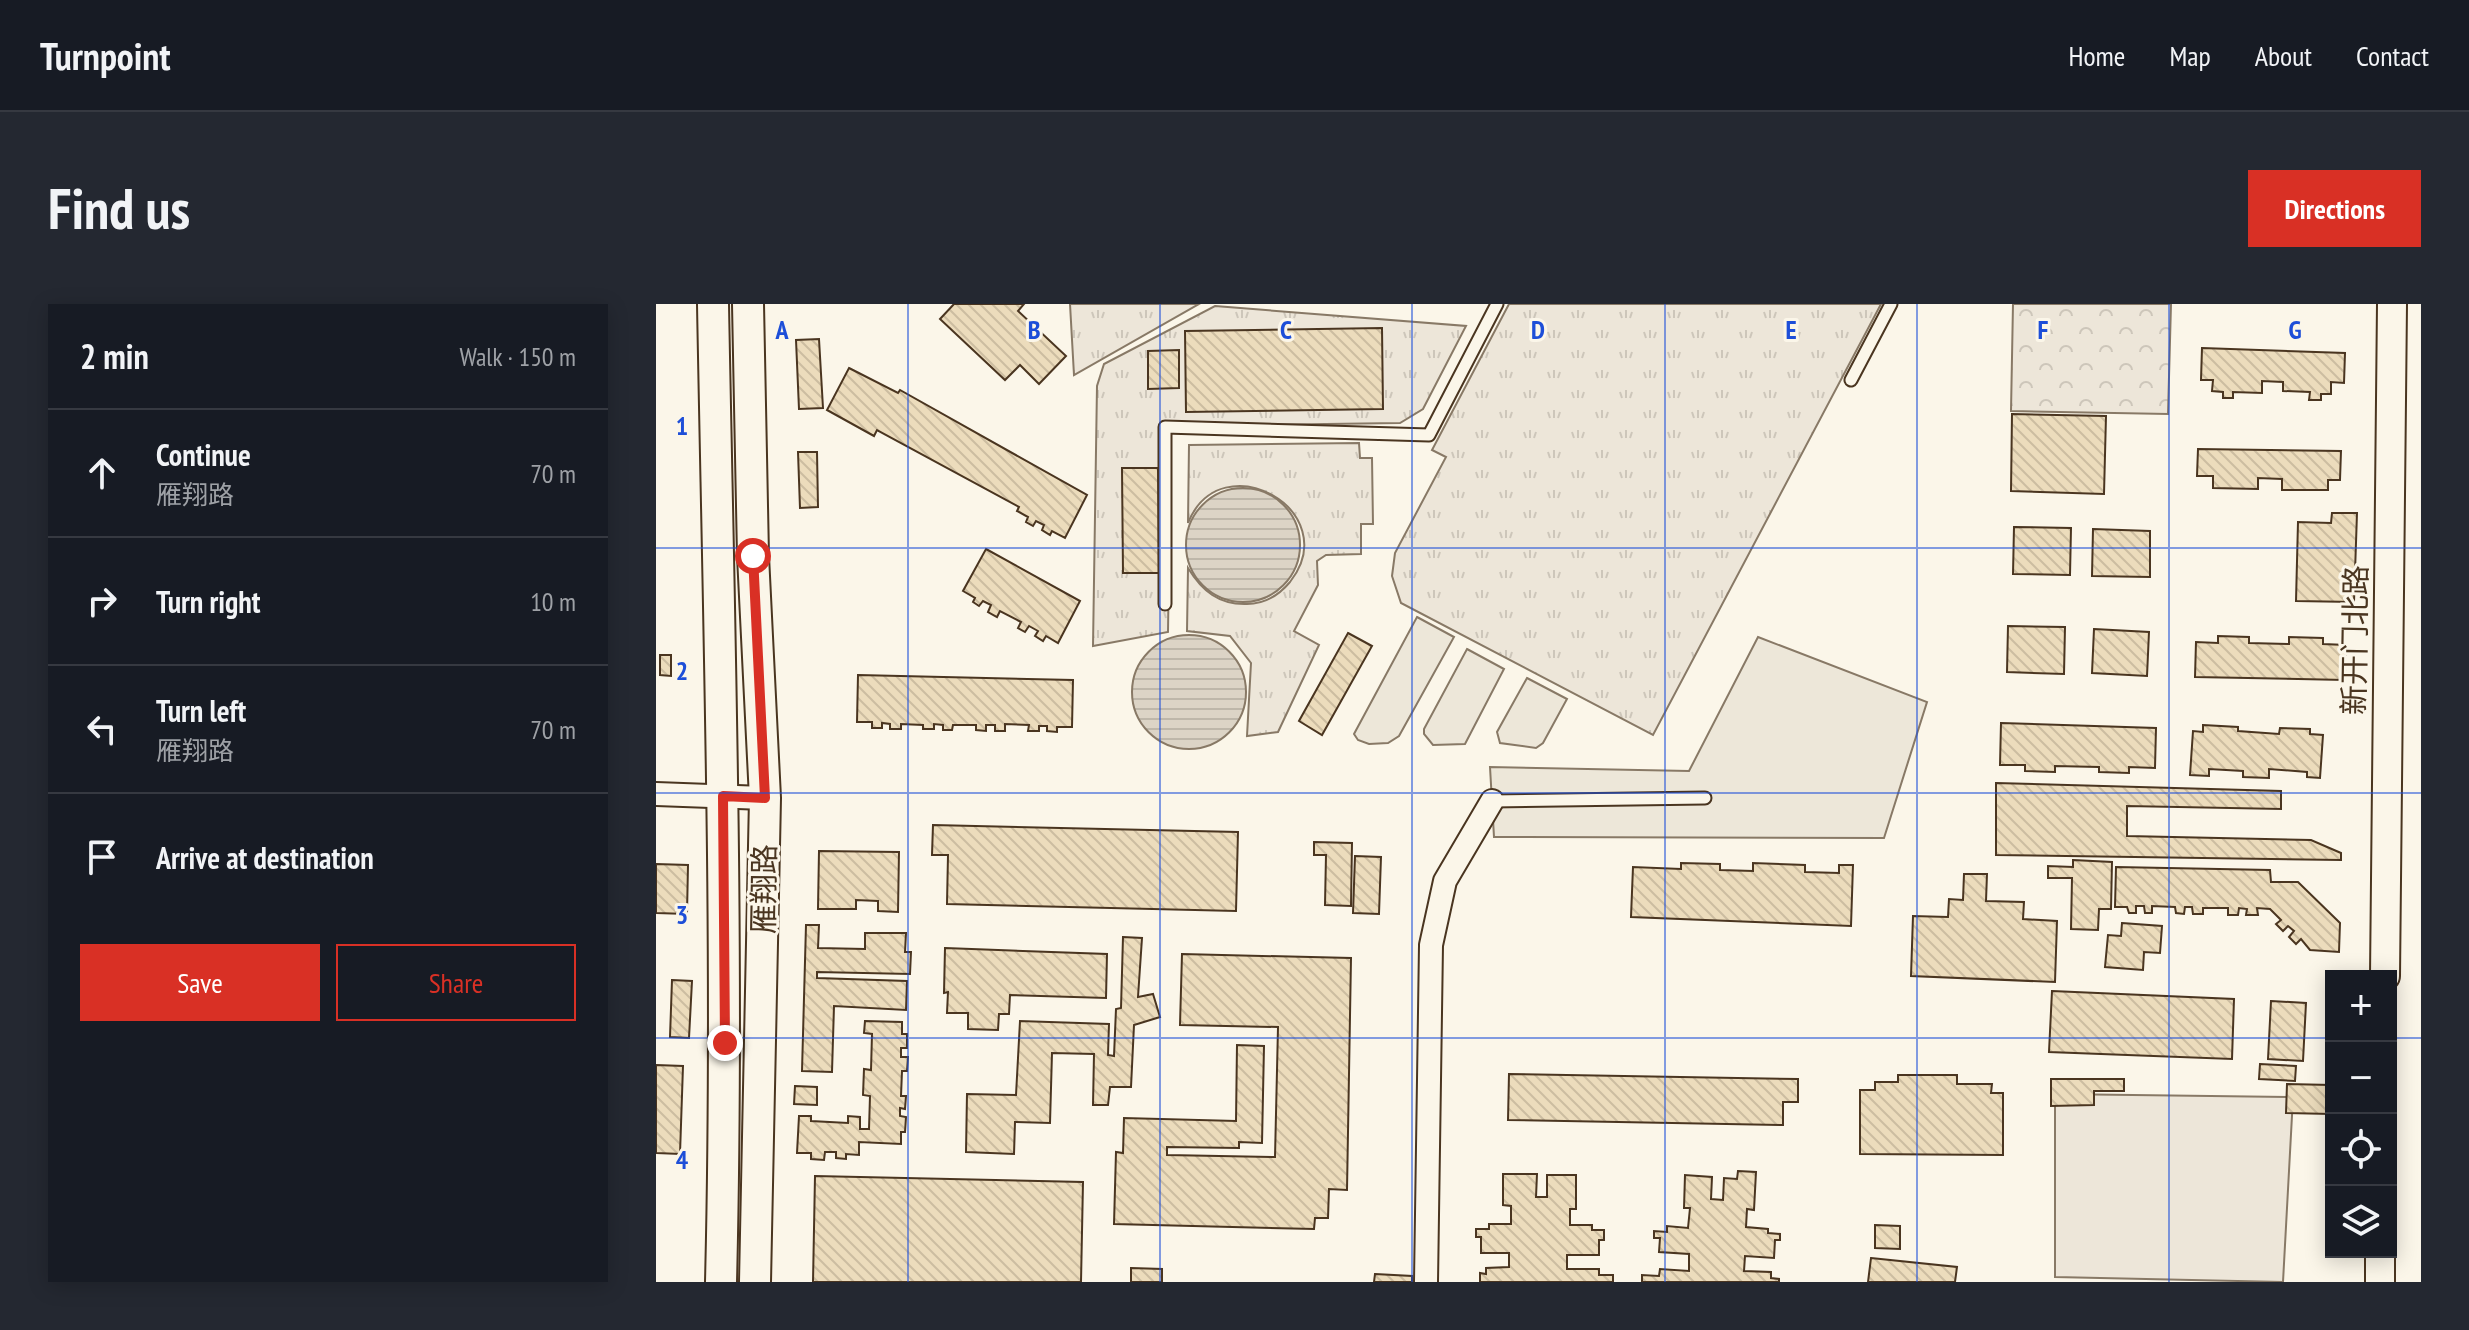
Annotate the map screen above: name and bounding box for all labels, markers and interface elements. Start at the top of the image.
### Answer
text: Turnpoint [40,31,170,80]
text: Home [2069,37,2125,74]
text: Map [2169,37,2211,74]
text: About [2255,37,2312,74]
text: Contact [2356,37,2429,74]
button: Directions [2248,170,2421,247]
text: Find us [48,172,190,244]
text: A [774,313,789,346]
text: B [1028,313,1041,346]
text: C [1280,313,1292,346]
text: D [1531,313,1545,346]
text: E [1785,313,1797,346]
text: F [2038,313,2049,346]
text: G [2288,313,2302,346]
text: 2 min [80,334,149,378]
text: Walk · 150 m [459,340,576,373]
text: 1 [676,409,688,442]
text: Continue [156,435,251,474]
icon: ahead [80,451,124,495]
text: 70 m [530,457,576,490]
text: 雁翔路 [156,478,234,511]
route start [735,538,771,574]
street label: 新开门北路 [2333,565,2375,715]
icon: right [80,579,124,623]
text: Turn right [156,582,260,621]
text: 10 m [530,585,576,618]
text: 2 [676,654,688,687]
text: Turn left [156,691,246,730]
icon: left [80,707,124,751]
text: 70 m [530,713,576,746]
text: 雁翔路 [156,734,234,767]
icon: arrive [80,835,124,879]
text: Arrive at destination [156,838,374,877]
street label: 雁翔路 [743,844,783,934]
text: 3 [676,898,688,931]
button: Save [80,944,320,1021]
button: Share [336,944,576,1021]
map controls [2325,970,2397,1258]
button: + [2325,970,2397,1042]
route end [707,1025,743,1061]
button: − [2325,1042,2397,1114]
button: locate [2325,1114,2397,1186]
text: 4 [676,1143,689,1176]
button: layers [2325,1186,2397,1258]

